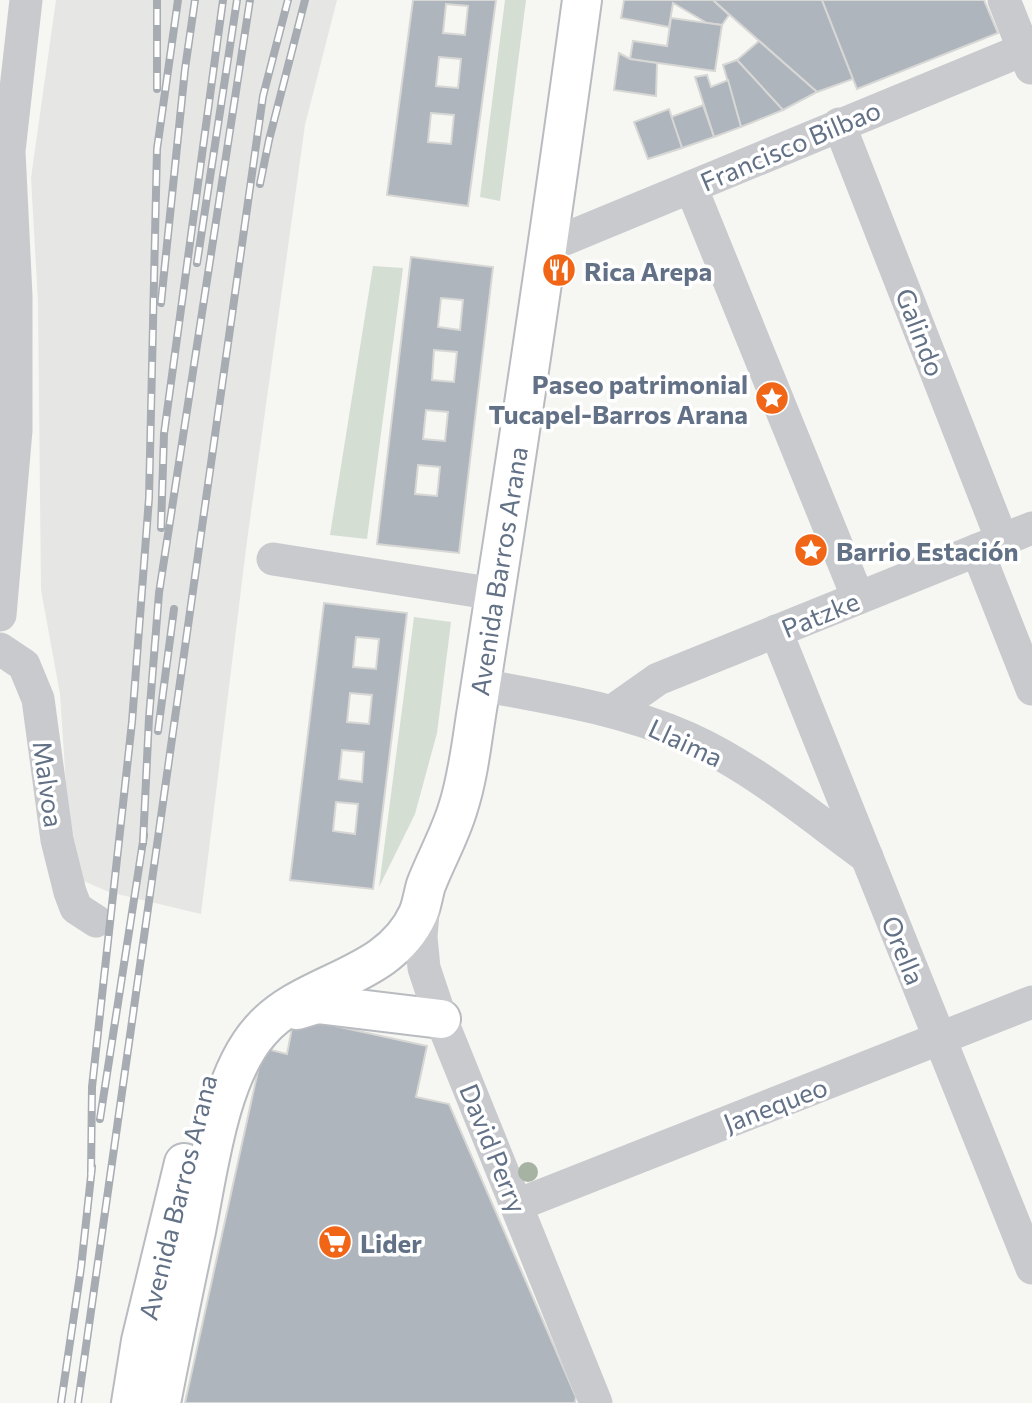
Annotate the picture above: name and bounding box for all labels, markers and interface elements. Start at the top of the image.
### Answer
street label: Francisco Bilbao [695,93,885,197]
restaurant icon: Rica Arepa [540,251,578,289]
place label: Rica Arepa [584,255,712,286]
street label: Galindo [890,284,952,380]
place label: Paseo patrimonial Tucapel-Barros Arana [489,368,748,429]
place icon: Paseo patrimonial Tucapel-Barros Arana [753,379,791,417]
street label: Avenida Barros Arana [463,444,533,698]
place icon: Barrio Estación [792,531,830,569]
place label: Barrio Estación [836,535,1019,566]
street label: Patzke [777,585,863,643]
street label: Llaima [644,711,728,773]
street label: Malvoa [28,739,70,829]
street label: Orella [876,911,932,989]
street label: Janequeo [719,1070,831,1138]
street label: Avenida Barros Arana [132,1071,222,1323]
street label: David Perry [454,1079,534,1217]
supermarket icon: Lider [316,1223,354,1261]
place label: Lider [360,1227,422,1258]

